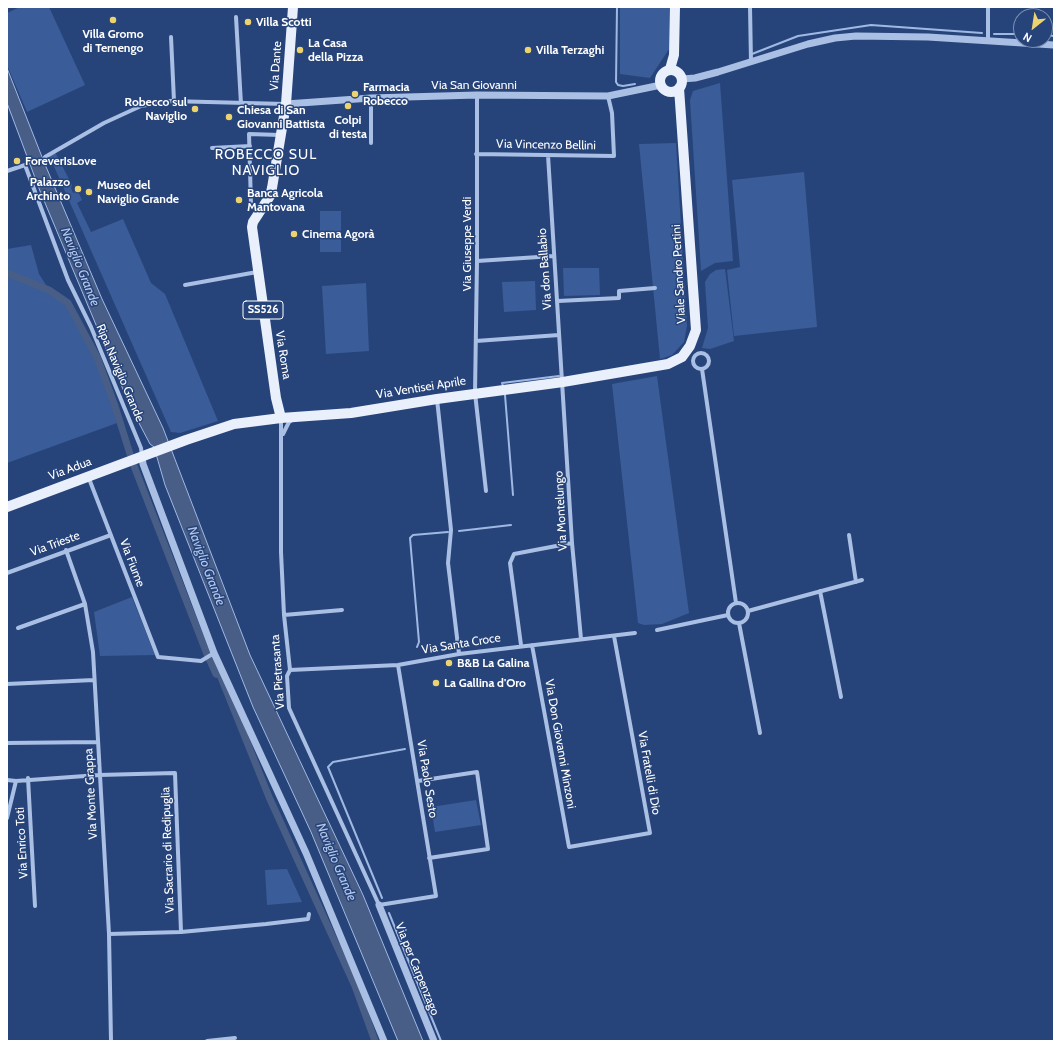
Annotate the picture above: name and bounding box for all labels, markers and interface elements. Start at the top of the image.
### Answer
north arrow [1013,8,1053,48]
marker: Villa Gromo di Ternengo [108,15,118,25]
place label: Villa Scotti [256,15,312,29]
marker: Villa Scotti [243,17,253,27]
place label: Villa Gromo di Ternengo [82,27,144,55]
text: N [1021,30,1034,46]
place label: La Casa della Pizza [308,36,363,64]
street label: Via Dante [267,41,285,91]
place label: Villa Terzaghi [536,43,604,57]
marker: La Casa della Pizza [295,45,305,55]
marker: Villa Terzaghi [523,45,533,55]
street label: Via San Giovanni [431,78,517,92]
place label: Farmacia Robecco [363,80,409,108]
marker: Farmacia Robecco [350,89,360,99]
place label: Robecco sul Naviglio [125,95,187,123]
marker: Colpi di testa [343,101,353,111]
place label: Chiesa di San Giovanni Battista [237,103,325,131]
marker: Robecco sul Naviglio [190,104,200,114]
marker: Chiesa di San Giovanni Battista [224,112,234,122]
place label: Colpi di testa [329,113,367,141]
street label: Via Vincenzo Bellini [496,137,596,153]
district label: ROBECCO SUL NAVIGLIO [215,147,317,180]
place label: ForeverIsLove [25,154,96,168]
marker: ForeverIsLove [12,156,22,166]
place label: Palazzo Archinto [26,175,70,203]
place label: Museo del Naviglio Grande [97,178,179,206]
marker: Palazzo Archinto [73,184,83,194]
place label: Banca Agricola Mantovana [247,186,323,214]
marker: Museo del Naviglio Grande [84,187,94,197]
marker: Banca Agricola Mantovana [234,195,244,205]
street label: Via Giuseppe Verdi [460,197,474,291]
street label: Viale Sandro Pertini [669,224,689,324]
water label: Naviglio Grande [57,225,103,309]
place label: Cinema Agorà [302,227,374,241]
street label: Via don Ballabio [535,228,555,310]
marker: Cinema Agorà [289,229,299,239]
road number: SS526 [243,301,283,319]
street label: Ripa Naviglio Grande [93,322,147,424]
street label: Via Roma [272,330,294,380]
street label: Via Ventisei Aprile [375,374,467,402]
street label: Via Adua [46,455,94,483]
street label: Via Montelungo [552,471,570,551]
water label: Naviglio Grande [184,524,228,608]
street label: Via Trieste [28,528,82,560]
street label: Via Fiume [116,537,148,589]
street label: Via Santa Croce [420,631,502,657]
street label: Via Pietrasanta [268,634,288,710]
place label: B&B La Galina [457,656,530,670]
marker: B&B La Galina [444,658,454,668]
place label: La Gallina d'Oro [444,676,526,690]
marker: La Gallina d'Oro [431,678,441,688]
street label: Via Don Giovanni Minzoni [542,678,578,810]
street label: Via Fratelli di Dio [635,730,663,816]
street label: Via Paolo Sesto [414,739,440,819]
street label: Via Monte Grappa [81,748,101,840]
street label: Via Sacrario di Redipuglia [159,787,177,913]
street label: Via Enrico Toti [13,807,31,879]
water label: Naviglio Grande [313,821,359,903]
street label: Via per Carpenzago [392,921,442,1017]

